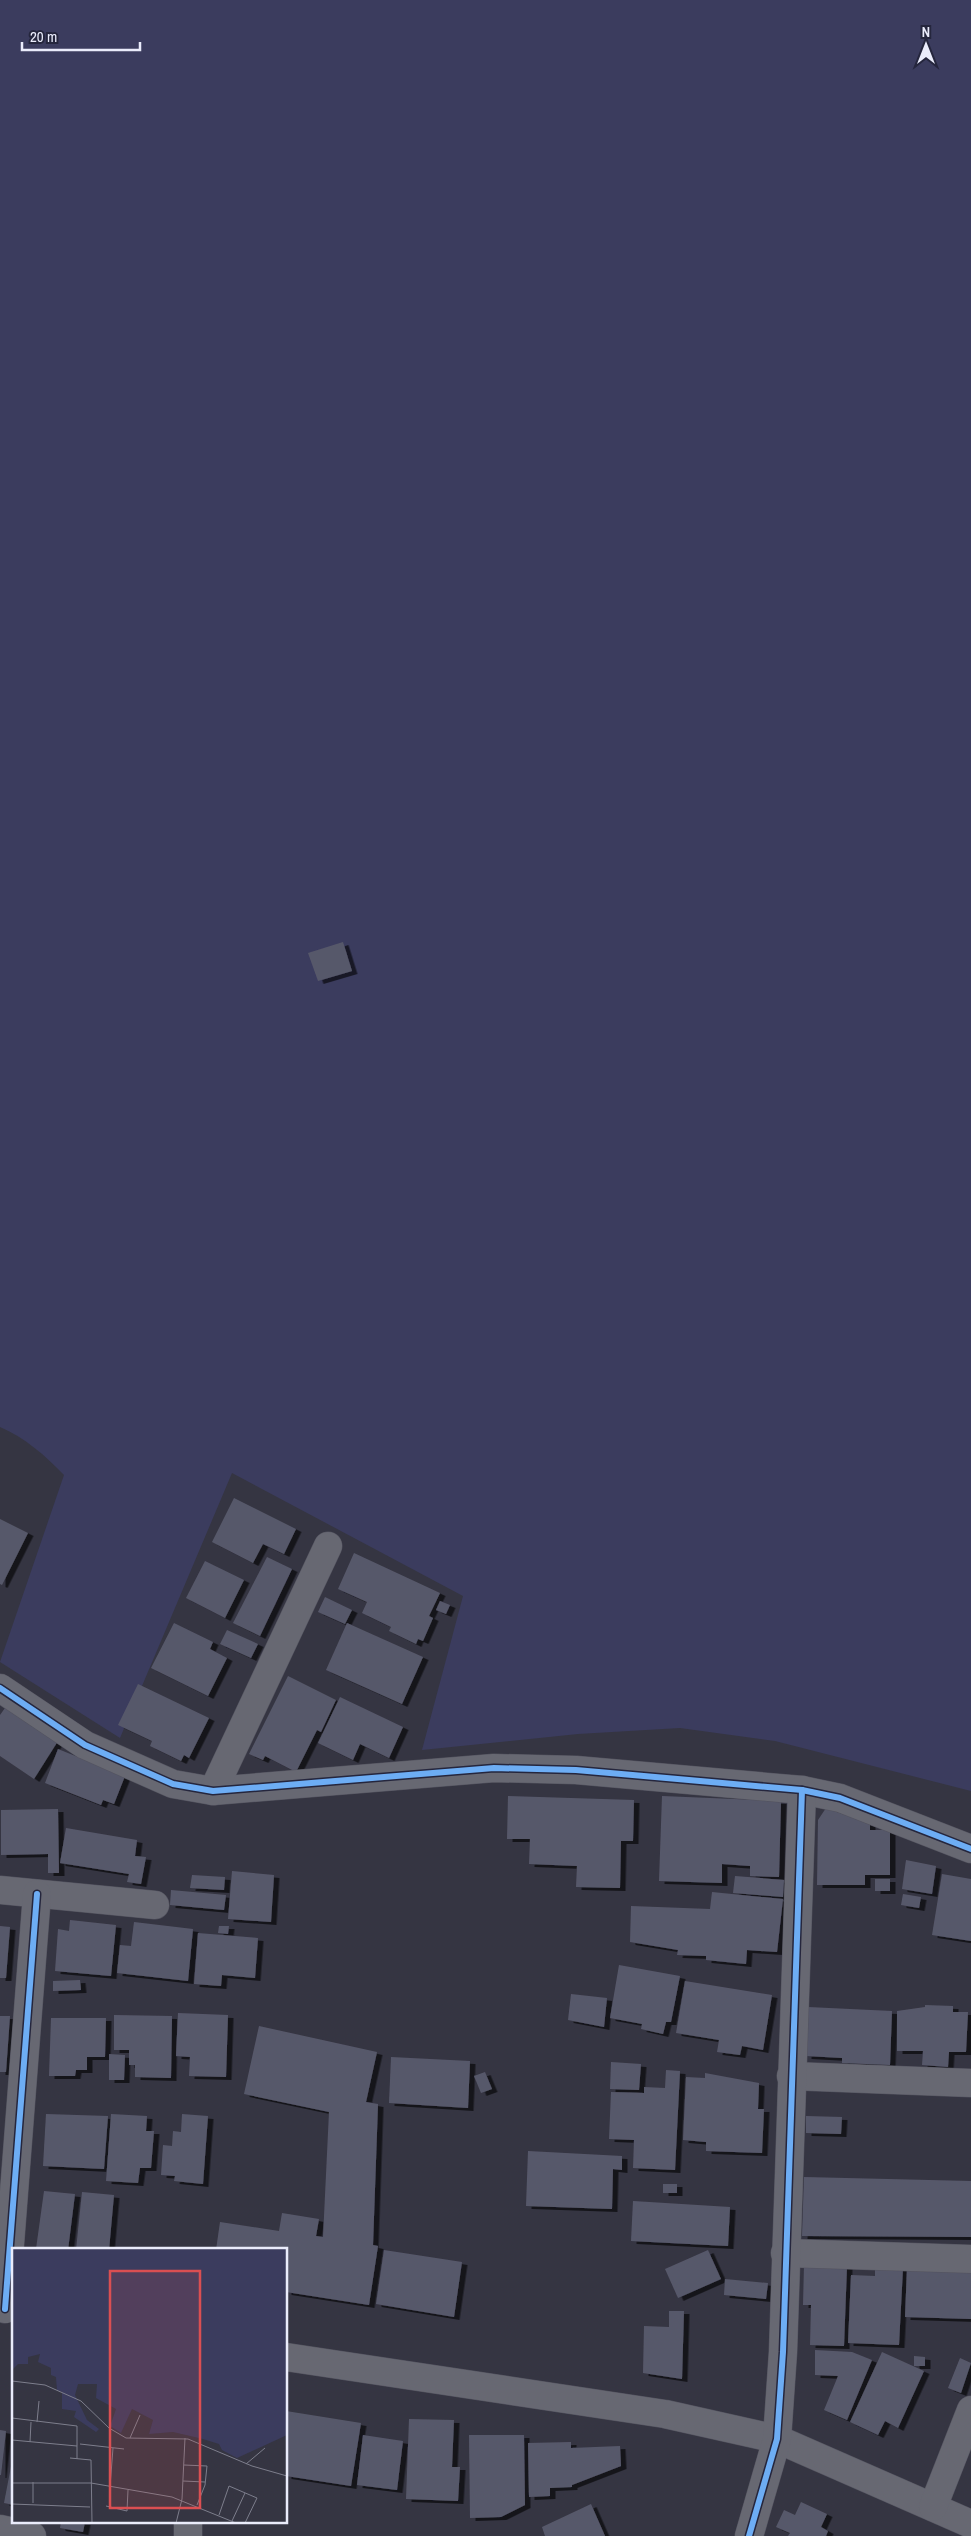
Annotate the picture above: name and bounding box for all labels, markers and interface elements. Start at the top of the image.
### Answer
scale bar [22,20,140,52]
north arrow [901,20,951,70]
text: N [922,23,930,41]
text: 20 m [30,26,57,47]
inset map [12,2248,288,2524]

